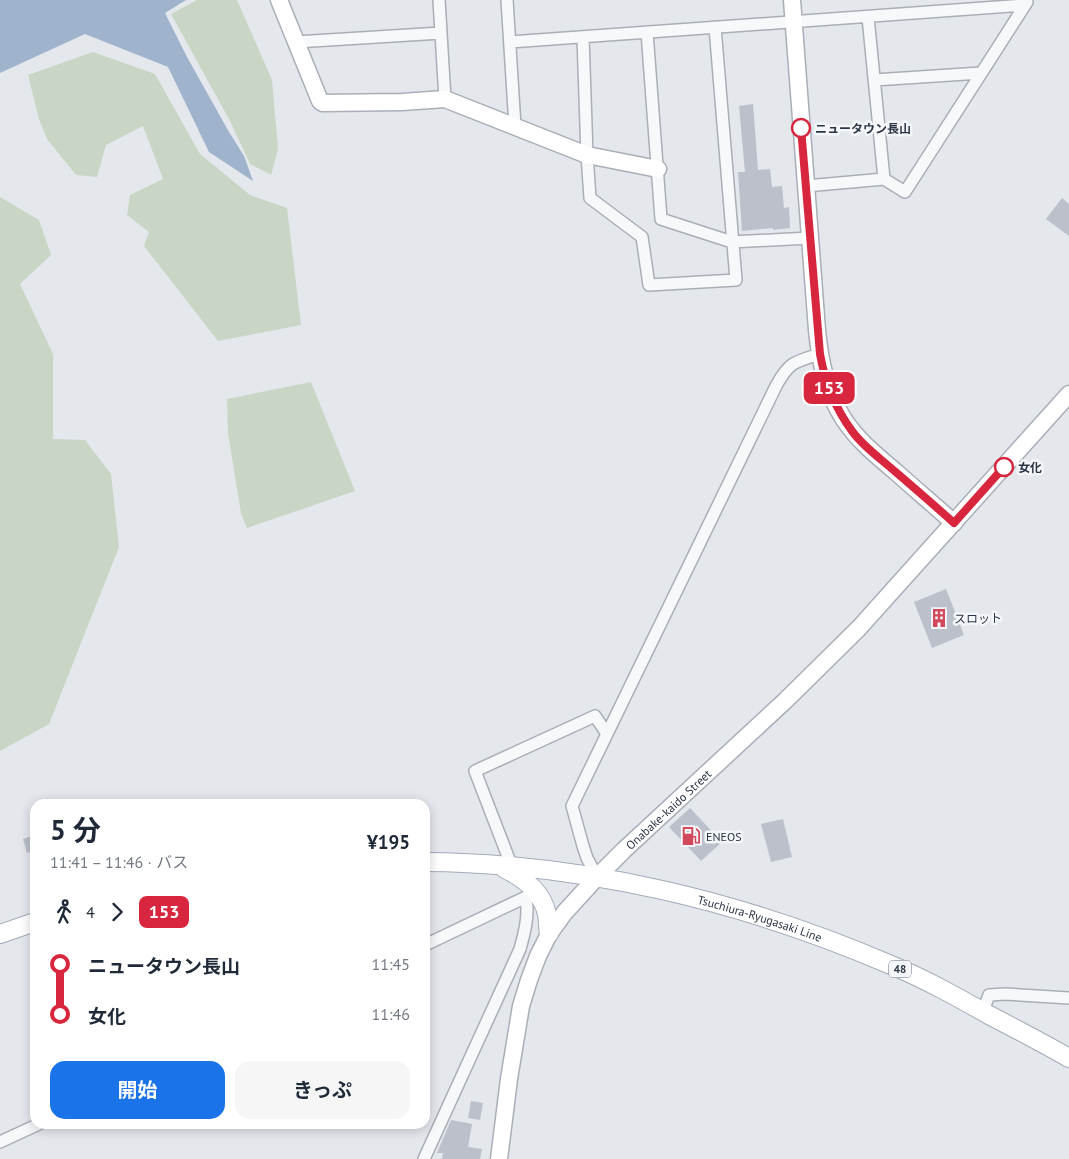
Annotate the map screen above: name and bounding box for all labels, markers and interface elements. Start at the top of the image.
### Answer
marker: ニュータウン長山 [791,118,811,138]
place label: ニュータウン長山 [815,121,911,136]
line badge: 153 [800,372,858,404]
text: 153 [814,376,844,399]
marker: 女化 [994,457,1014,477]
place label: 女化 [1018,460,1042,475]
building icon: スロット [928,607,950,629]
place label: スロット [954,611,1002,626]
street label: Onabake-kaido Street [622,766,714,852]
text: 5 分 [50,811,101,848]
fuel station icon: ENEOS [680,825,702,847]
place label: ENEOS [706,829,742,844]
text: ¥195 [367,830,410,854]
text: 11:41 – 11:46 · バス [50,852,188,872]
street label: Tsuchiura-Ryugasaki Line [696,891,824,944]
icon: walk [50,898,78,926]
icon: forward [103,898,131,926]
text: 153 [149,900,179,923]
text: 4 [86,902,95,922]
text: ニュータウン長山 [88,954,240,978]
text: 11:45 [372,954,410,974]
road number: 48 [889,961,911,978]
text: 女化 [88,1004,126,1028]
text: 11:46 [372,1004,410,1024]
button: 開始 [50,1061,225,1119]
button: きっぷ [235,1061,410,1119]

